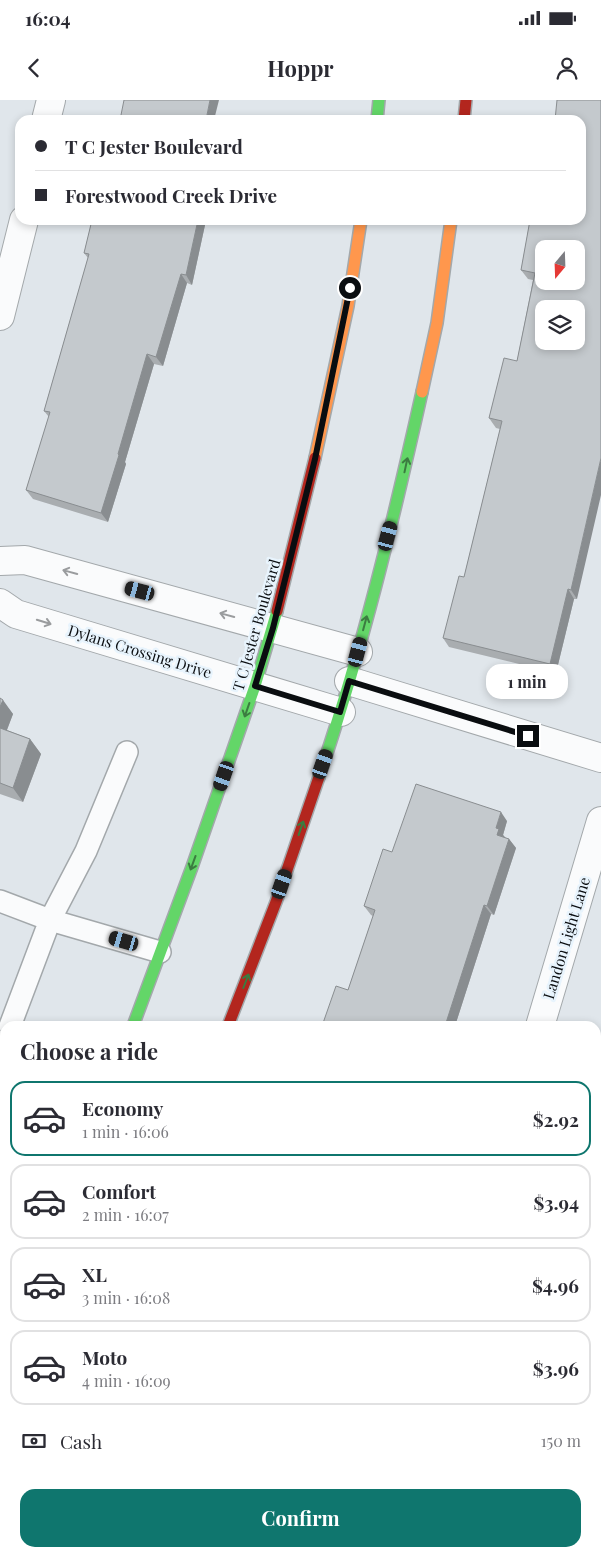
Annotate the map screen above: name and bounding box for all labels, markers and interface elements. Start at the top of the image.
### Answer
text: 16:04 [25,5,71,31]
text: Hoppr [267,53,334,83]
icon: back [20,54,48,82]
icon: person [553,54,581,82]
text: T C Jester Boulevard [65,133,243,159]
text: Forestwood Creek Drive [65,182,277,208]
north arrow [535,240,585,290]
map controls [535,240,585,350]
route start [339,277,361,299]
button: layers [535,300,585,350]
one-way arrow [402,458,411,474]
car [376,520,399,552]
street label: T C Jester Boulevard [228,556,284,693]
one-way arrow [62,567,78,577]
car [123,580,156,602]
one-way arrow [219,610,235,619]
one-way arrow [361,615,371,631]
one-way arrow [36,618,52,628]
street label: Dylans Crossing Drive [66,620,214,682]
car [346,636,369,668]
callout: 1 min [487,664,569,698]
text: 1 min [507,671,547,692]
one-way arrow [242,702,251,717]
route end [517,725,539,747]
car [311,747,334,781]
car [212,759,235,793]
one-way arrow [297,821,306,836]
one-way arrow [188,855,197,871]
car [270,867,293,901]
street label: Landon Light Lane [538,875,594,1001]
car [107,930,140,952]
one-way arrow [242,974,251,989]
text: Choose a ride [20,1036,158,1066]
text: Economy [82,1095,163,1121]
icon: car [22,1096,67,1141]
text: $2.92 [533,1106,579,1132]
text: 1 min · 16:06 [82,1121,169,1142]
text: Comfort [82,1178,156,1204]
icon: car [22,1179,67,1224]
text: $3.94 [533,1189,579,1215]
text: 2 min · 16:07 [82,1204,169,1225]
text: XL [82,1261,107,1287]
icon: car [22,1262,67,1307]
text: $4.96 [532,1272,579,1298]
text: 3 min · 16:08 [82,1287,170,1308]
text: Moto [82,1344,127,1370]
icon: car [22,1345,67,1390]
text: $3.96 [533,1355,579,1381]
text: 4 min · 16:09 [82,1370,171,1391]
icon: cash [20,1427,48,1455]
text: Cash [60,1428,102,1454]
text: 150 m [541,1430,581,1451]
button: Confirm [20,1489,581,1547]

